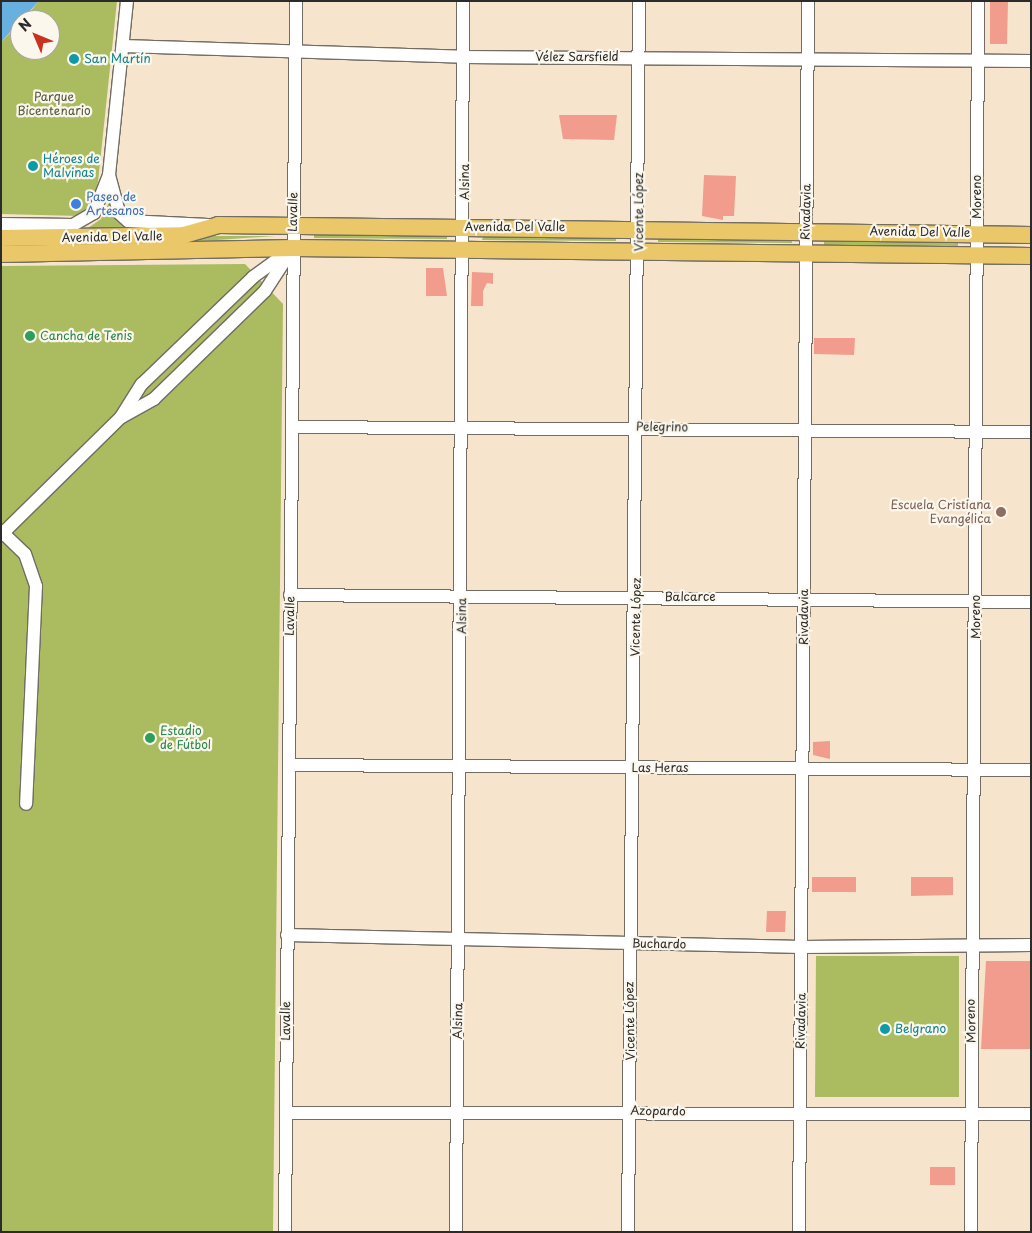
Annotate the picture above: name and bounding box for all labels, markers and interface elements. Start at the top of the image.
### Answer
north arrow [10,10,60,60]
text: N [13,13,36,36]
street label: Vélez Sarsfield [535,50,619,64]
place label: San Martín [84,52,150,66]
marker: San Martín [68,53,80,65]
park label: Parque Bicentenario [17,90,91,118]
place label: Héroes de Malvinas [43,152,100,180]
marker: Héroes de Malvinas [27,160,39,172]
street label: Alsina [458,164,472,200]
street label: Vicente López [632,172,646,252]
street label: Moreno [970,175,984,219]
street label: Rivadavia [798,184,814,240]
place label: Paseo de Artesanos [86,190,144,218]
street label: Lavalle [285,192,301,232]
marker: Paseo de Artesanos [70,198,82,210]
street label: Avenida Del Valle [465,220,565,234]
street label: Avenida Del Valle [870,224,970,240]
street label: Avenida Del Valle [62,229,162,245]
place label: Cancha de Tenis [40,329,134,343]
marker: Cancha de Tenis [24,330,36,342]
street label: Pelegrino [636,419,688,435]
place label: Escuela Cristiana Evangélica [891,498,991,526]
marker: Escuela Cristiana Evangélica [995,506,1007,518]
street label: Vicente López [628,577,644,657]
street label: Rivadavia [797,589,811,645]
street label: Balcarce [664,590,716,604]
street label: Moreno [969,595,983,639]
street label: Lavalle [282,596,298,636]
street label: Alsina [455,598,469,634]
place label: Estadio de Fútbol [160,724,212,752]
marker: Estadio de Fútbol [144,732,156,744]
street label: Las Heras [631,761,689,775]
street label: Buchardo [632,936,686,952]
street label: Vicente López [622,981,638,1061]
street label: Rivadavia [793,993,809,1049]
street label: Moreno [963,999,979,1043]
street label: Lavalle [279,1001,293,1041]
street label: Alsina [450,1003,466,1039]
place label: Belgrano [895,1022,946,1036]
marker: Belgrano [879,1023,891,1035]
street label: Azopardo [630,1103,686,1119]

